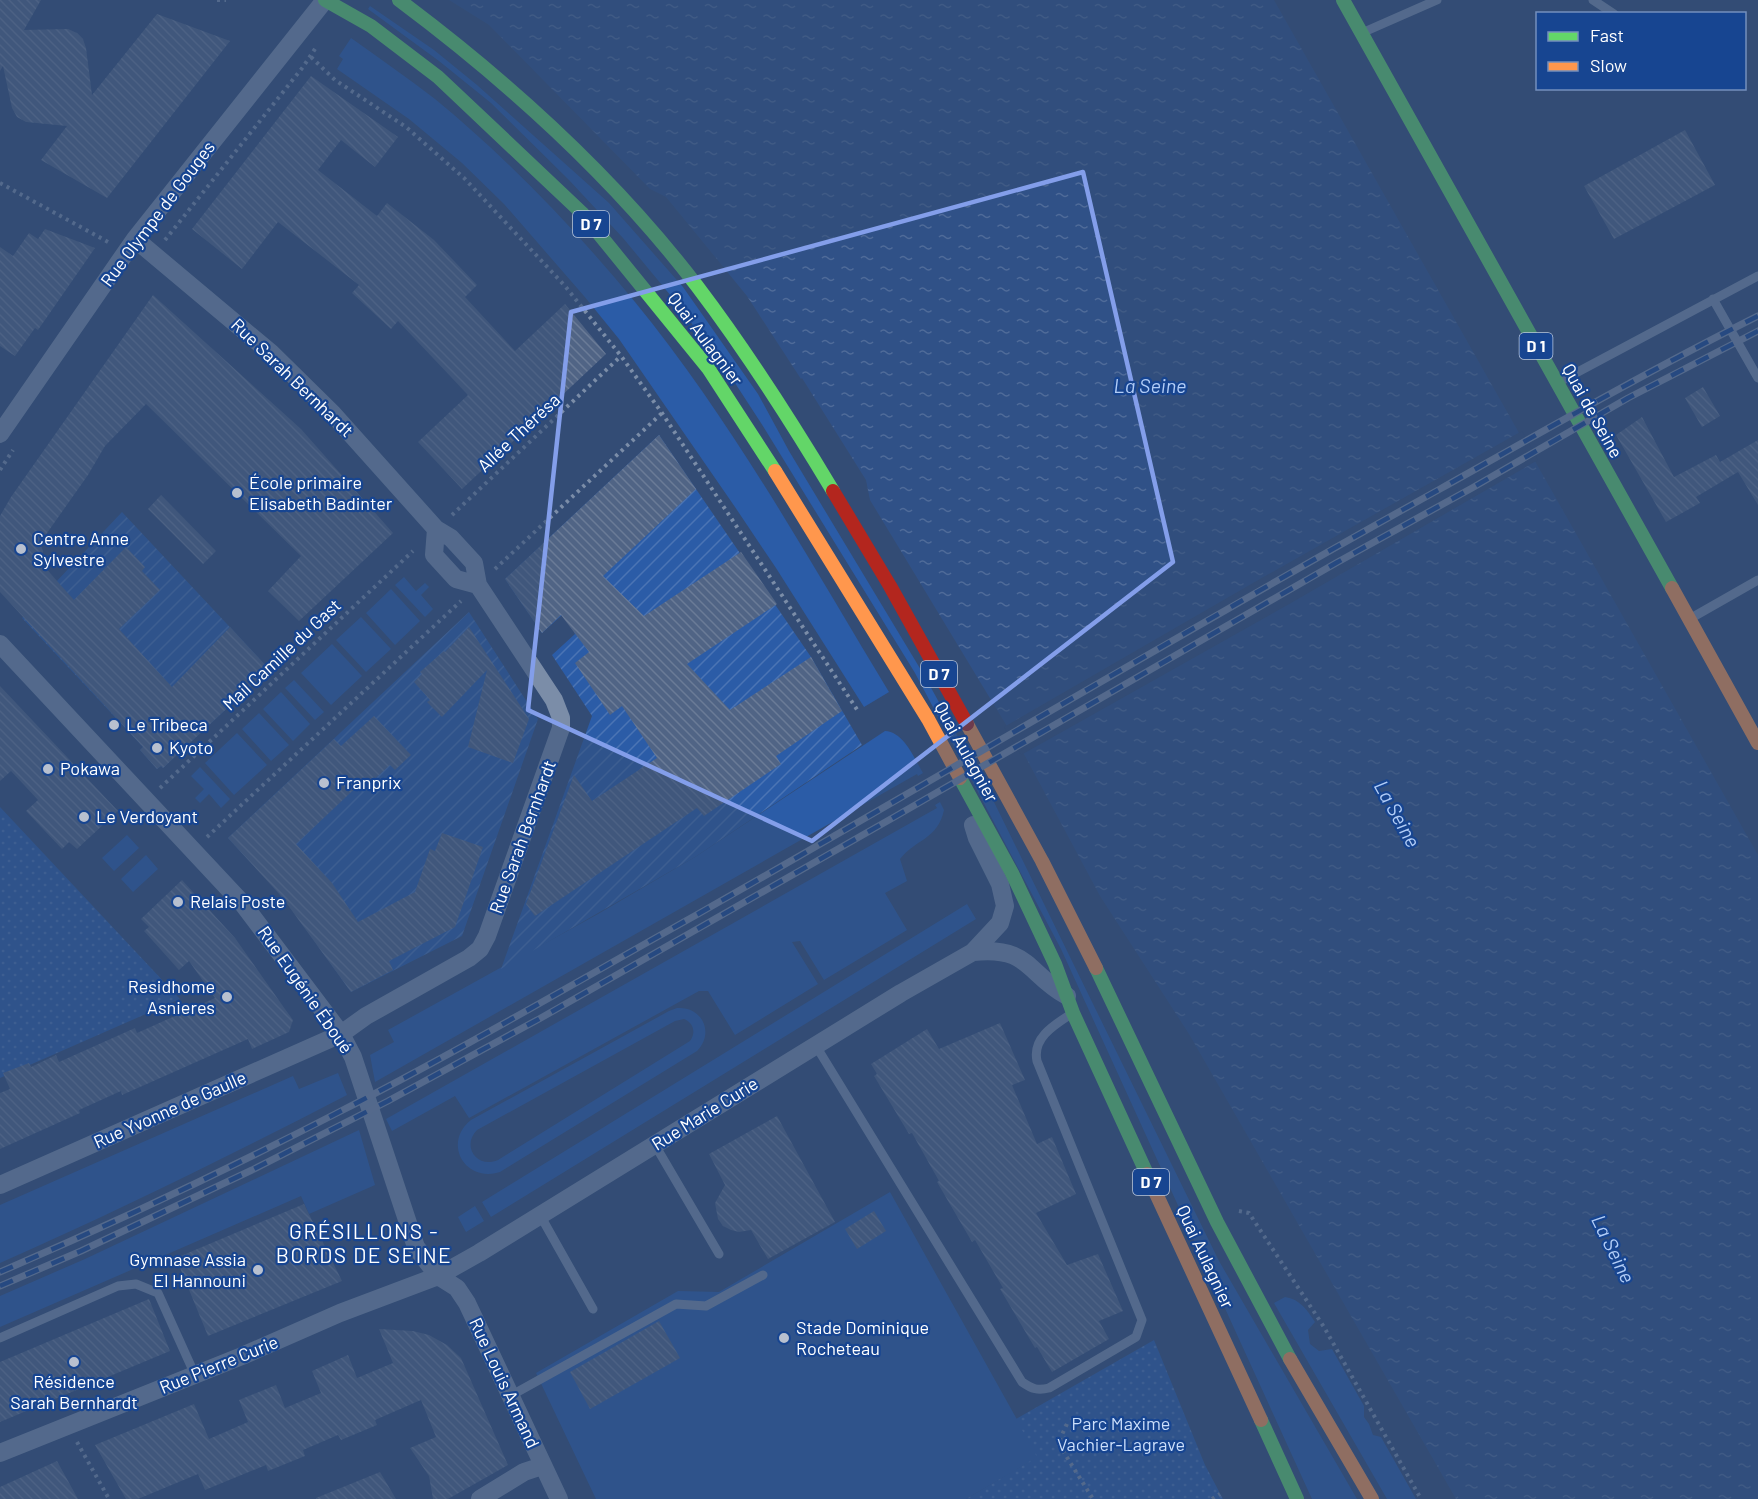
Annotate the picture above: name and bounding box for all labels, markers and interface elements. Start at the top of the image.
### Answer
legend [1536,12,1746,90]
text: Fast [1590,24,1624,46]
text: Slow [1590,54,1627,76]
street label: Rue Olympe de Gouges [95,136,219,291]
road number: D 7 [573,211,609,237]
street label: Quai Aulagnier [663,287,748,390]
street label: Rue Sarah Bernhardt [227,313,358,441]
road number: D 1 [1520,333,1552,359]
street label: Quai de Seine [1558,360,1628,461]
water label: La Seine [1114,373,1186,397]
street label: Allée Thérésa [472,388,564,476]
place label: École primaire Elisabeth Badinter [249,471,393,514]
marker: École primaire Elisabeth Badinter [230,486,244,500]
place label: Centre Anne Sylvestre [33,527,129,570]
marker: Centre Anne Sylvestre [14,542,28,556]
street label: Mail Camille du Gast [218,594,345,715]
road number: D 7 [921,661,957,687]
street label: Quai Aulagnier [930,697,1004,806]
place label: Le Tribeca [126,713,208,735]
marker: Le Tribeca [107,718,121,732]
place label: Kyoto [169,736,213,758]
marker: Kyoto [150,741,164,755]
place label: Pokawa [60,757,120,779]
street label: Rue Sarah Bernhardt [484,757,560,916]
marker: Pokawa [41,762,55,776]
place label: Franprix [336,771,402,793]
marker: Franprix [317,776,331,790]
water label: La Seine [1370,776,1426,851]
place label: Le Verdoyant [96,805,198,827]
marker: Le Verdoyant [77,810,91,824]
place label: Relais Poste [190,890,285,912]
marker: Relais Poste [171,895,185,909]
street label: Rue Eugénie Éboué [254,921,358,1057]
place label: Residhome Asnieres [128,975,215,1018]
marker: Residhome Asnieres [220,990,234,1004]
street label: Rue Yvonne de Gaulle [90,1066,249,1153]
street label: Rue Marie Curie [647,1072,762,1155]
road number: D 7 [1133,1169,1169,1195]
street label: Quai Aulagnier [1172,1201,1240,1312]
water label: La Seine [1587,1211,1641,1287]
district label: GRÉSILLONS - BORDS DE SEINE [276,1218,452,1267]
place label: Gymnase Assia El Hannouni [129,1248,246,1291]
marker: Gymnase Assia El Hannouni [251,1263,265,1277]
street label: Rue Louis Armand [465,1314,545,1451]
place label: Stade Dominique Rocheteau [796,1316,929,1359]
street label: Rue Pierre Curie [156,1330,281,1398]
marker: Stade Dominique Rocheteau [777,1331,791,1345]
marker: Résidence Sarah Bernhardt [67,1355,81,1369]
place label: Résidence Sarah Bernhardt [10,1370,138,1413]
park label: Parc Maxime Vachier-Lagrave [1057,1412,1185,1455]

